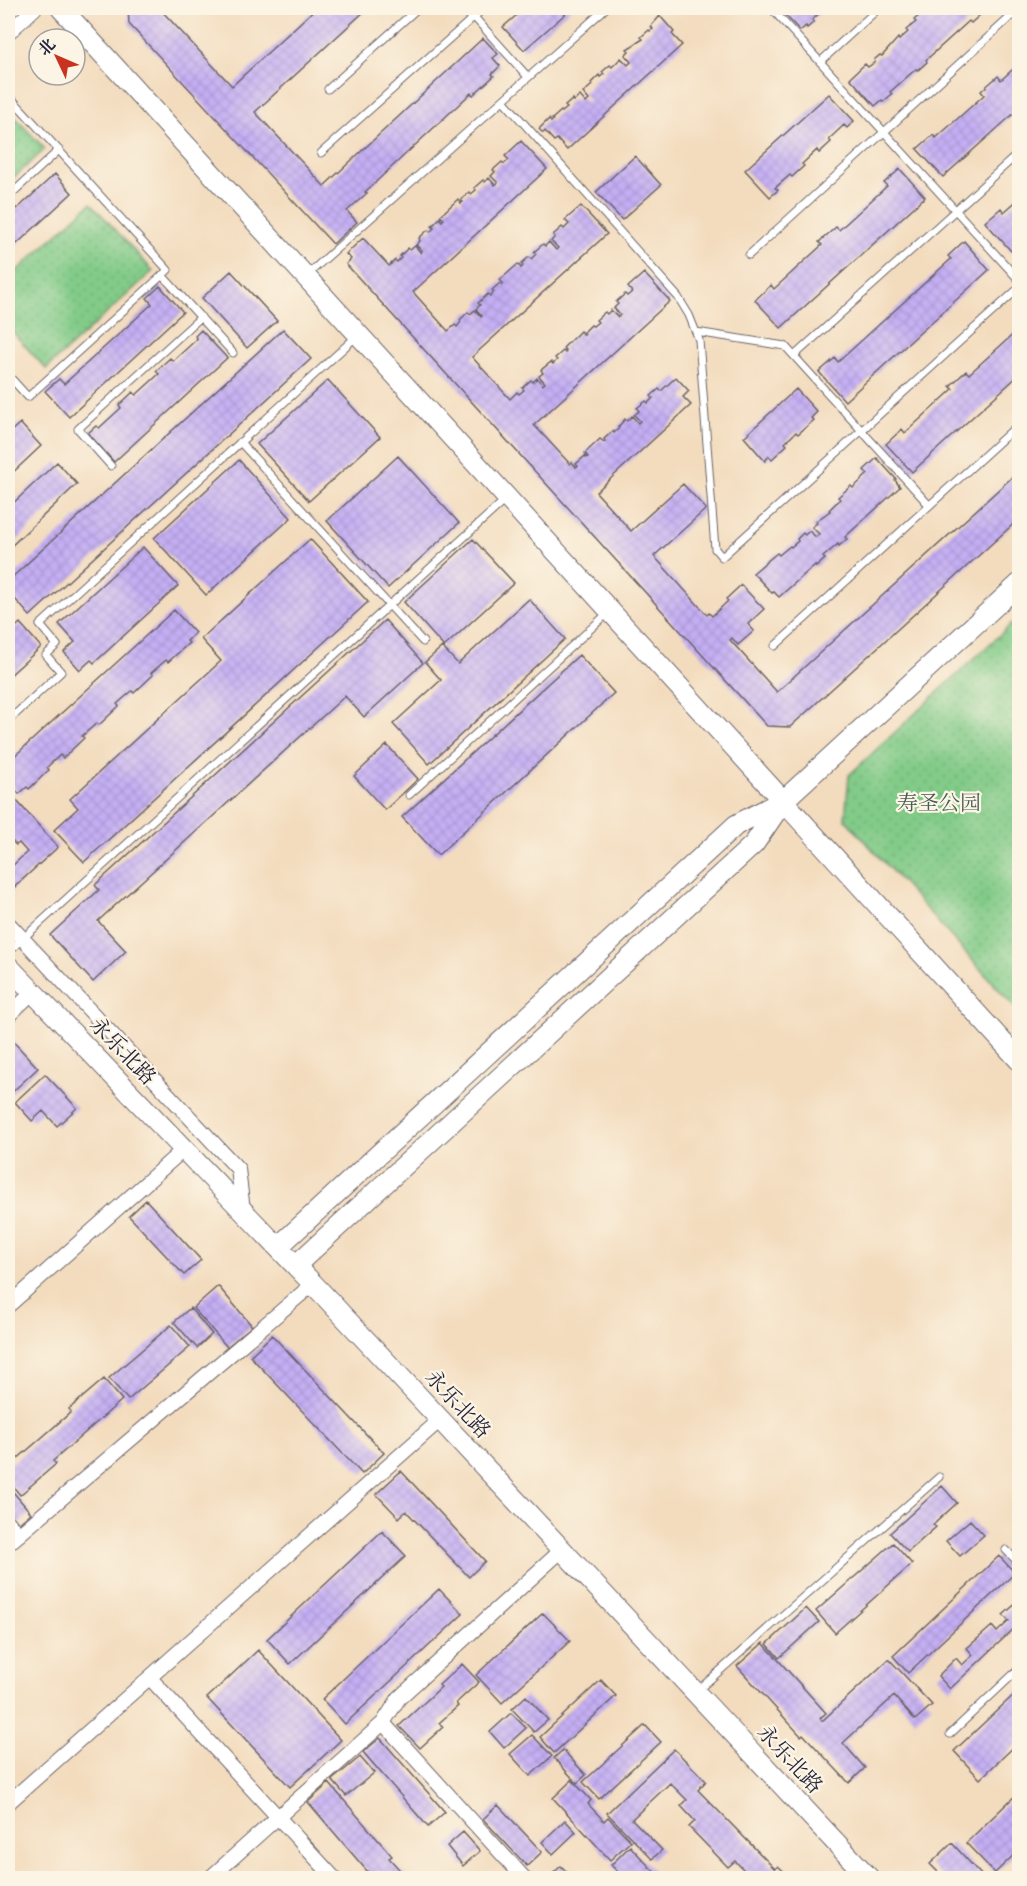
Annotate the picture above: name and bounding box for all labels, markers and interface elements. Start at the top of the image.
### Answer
north arrow [27,27,87,87]
text: 北 [33,34,60,61]
park label: 寿圣公园 [897,789,981,817]
street label: 永乐北路 [84,1011,162,1091]
street label: 永乐北路 [419,1364,497,1444]
street label: 永乐北路 [751,1719,829,1799]

